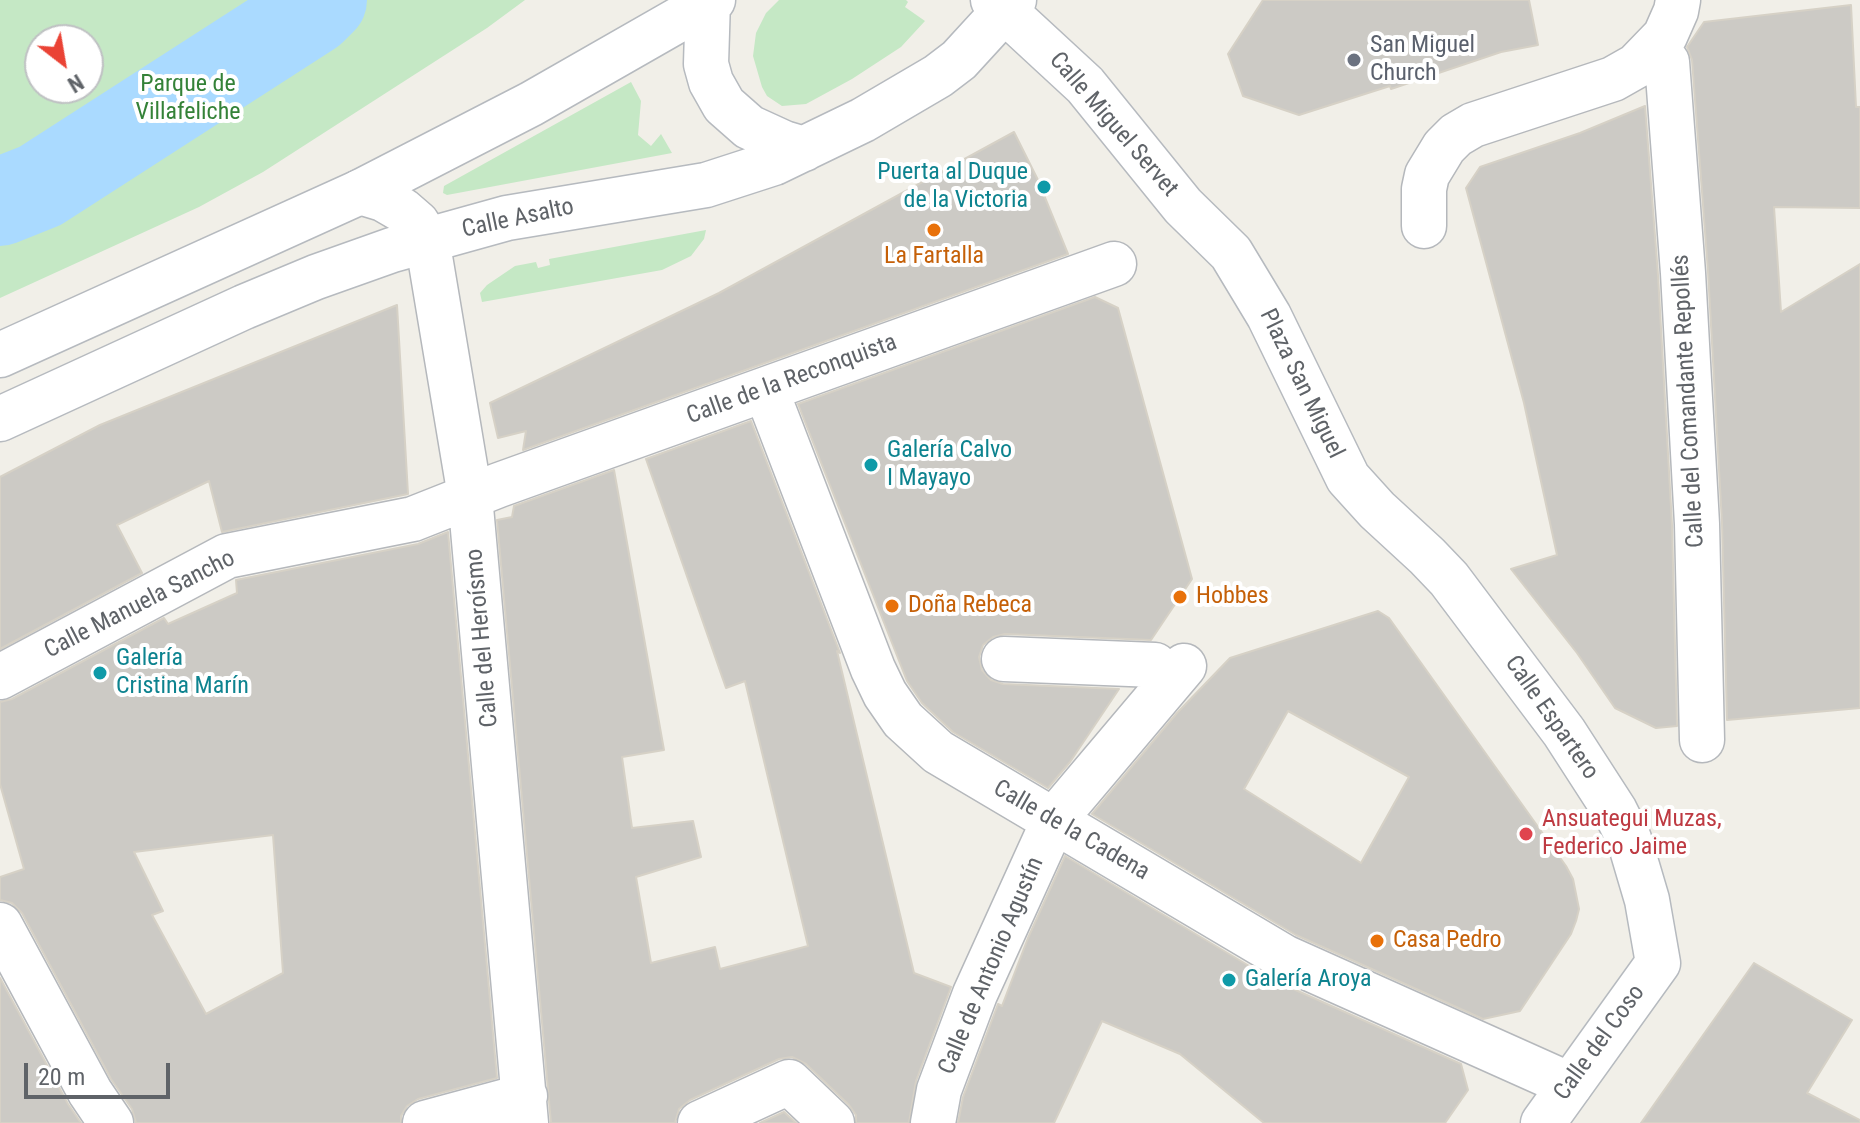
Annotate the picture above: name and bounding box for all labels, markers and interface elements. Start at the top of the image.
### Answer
north arrow [24,24,104,104]
place label: San Miguel Church [1370,32,1475,88]
street label: Calle Miguel Servet [1042,47,1184,203]
marker: San Miguel Church [1345,51,1363,69]
text: N [63,69,88,97]
park label: Parque de Villafeliche [136,71,240,127]
place label: Puerta al Duque de la Victoria [877,159,1028,215]
marker: Puerta al Duque de la Victoria [1035,178,1053,196]
street label: Calle Asalto [459,193,577,245]
marker: La Fartalla [925,221,943,239]
place label: La Fartalla [884,243,984,271]
street label: Calle del Comandante Repollés [1667,254,1711,548]
street label: Plaza San Miguel [1252,305,1350,463]
street label: Calle de la Reconquista [683,329,901,431]
place label: Galería Calvo I Mayayo [887,437,1012,493]
marker: Galería Calvo I Mayayo [862,456,880,474]
street label: Calle Manuela Sancho [40,545,240,665]
street label: Calle del Heroísmo [461,548,505,728]
place label: Hobbes [1196,583,1269,611]
marker: Hobbes [1171,588,1189,606]
place label: Doña Rebeca [908,592,1032,620]
marker: Doña Rebeca [883,597,901,615]
place label: Galería Cristina Marín [116,645,249,701]
street label: Calle Espartero [1498,651,1604,785]
marker: Galería Cristina Marín [91,664,109,682]
street label: Calle de la Cadena [988,775,1154,887]
place label: Ansuategui Muzas, Federico Jaime [1542,806,1722,862]
marker: Ansuategui Muzas, Federico Jaime [1517,825,1535,843]
street label: Calle de Antonio Agustín [933,853,1051,1079]
place label: Casa Pedro [1393,927,1501,955]
marker: Casa Pedro [1368,932,1386,950]
place label: Galería Aroya [1245,966,1372,994]
marker: Galería Aroya [1220,971,1238,989]
street label: Calle del Coso [1548,980,1652,1106]
scale bar [28,1047,174,1097]
text: 20 m [38,1063,85,1091]

